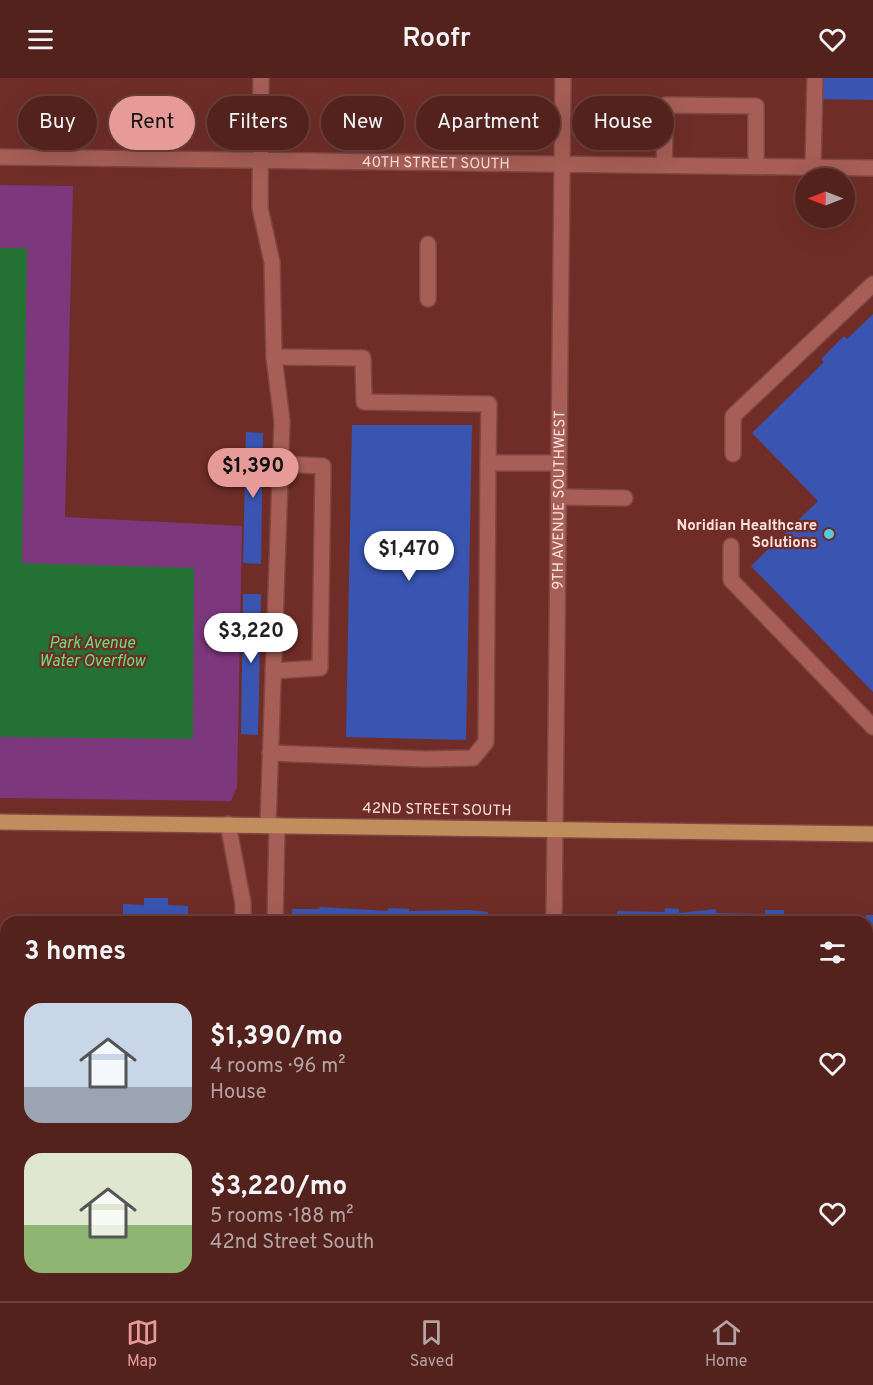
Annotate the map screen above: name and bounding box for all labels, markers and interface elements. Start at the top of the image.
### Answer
text: Roofr [402,22,471,56]
icon: menu [24,23,57,56]
icon: heart [816,23,849,56]
chip: Buy [18,96,97,150]
chip: Rent [109,96,195,150]
chip: Filters [207,96,309,150]
chip: New [321,96,404,150]
chip: Apartment [416,96,560,150]
chip: House [572,96,674,150]
street label: 40TH STREET SOUTH [362,154,510,174]
north arrow [795,168,855,228]
map controls [795,168,855,228]
street label: 9TH AVENUE SOUTHWEST [550,410,570,590]
pin: $1,390 [204,448,302,499]
text: $1,390 [222,454,284,480]
place label: Noridian Healthcare Solutions [676,517,817,553]
marker: Noridian Healthcare Solutions [822,527,836,541]
pin: $1,470 [360,531,458,582]
text: $1,470 [378,537,440,563]
pin: $3,220 [202,613,300,664]
text: $3,220 [218,619,284,645]
water label: Park Avenue Water Overflow [39,634,146,672]
street label: 42ND STREET SOUTH [362,800,512,821]
text: 3 homes [24,936,126,969]
icon: filters [816,936,849,969]
text: $1,390/mo [210,1021,343,1054]
icon: home [72,1027,144,1099]
icon: heart [816,1047,849,1080]
text: 4 rooms · 96 m² [210,1054,345,1080]
text: House [210,1080,266,1106]
text: $3,220/mo [210,1171,347,1204]
icon: home [72,1177,144,1249]
icon: heart [816,1197,849,1230]
text: 5 rooms · 188 m² [210,1204,353,1230]
text: 42nd Street South [210,1230,374,1256]
tab: Map [126,1316,159,1372]
tab: Saved [410,1316,454,1372]
tab: Home [705,1316,747,1372]

